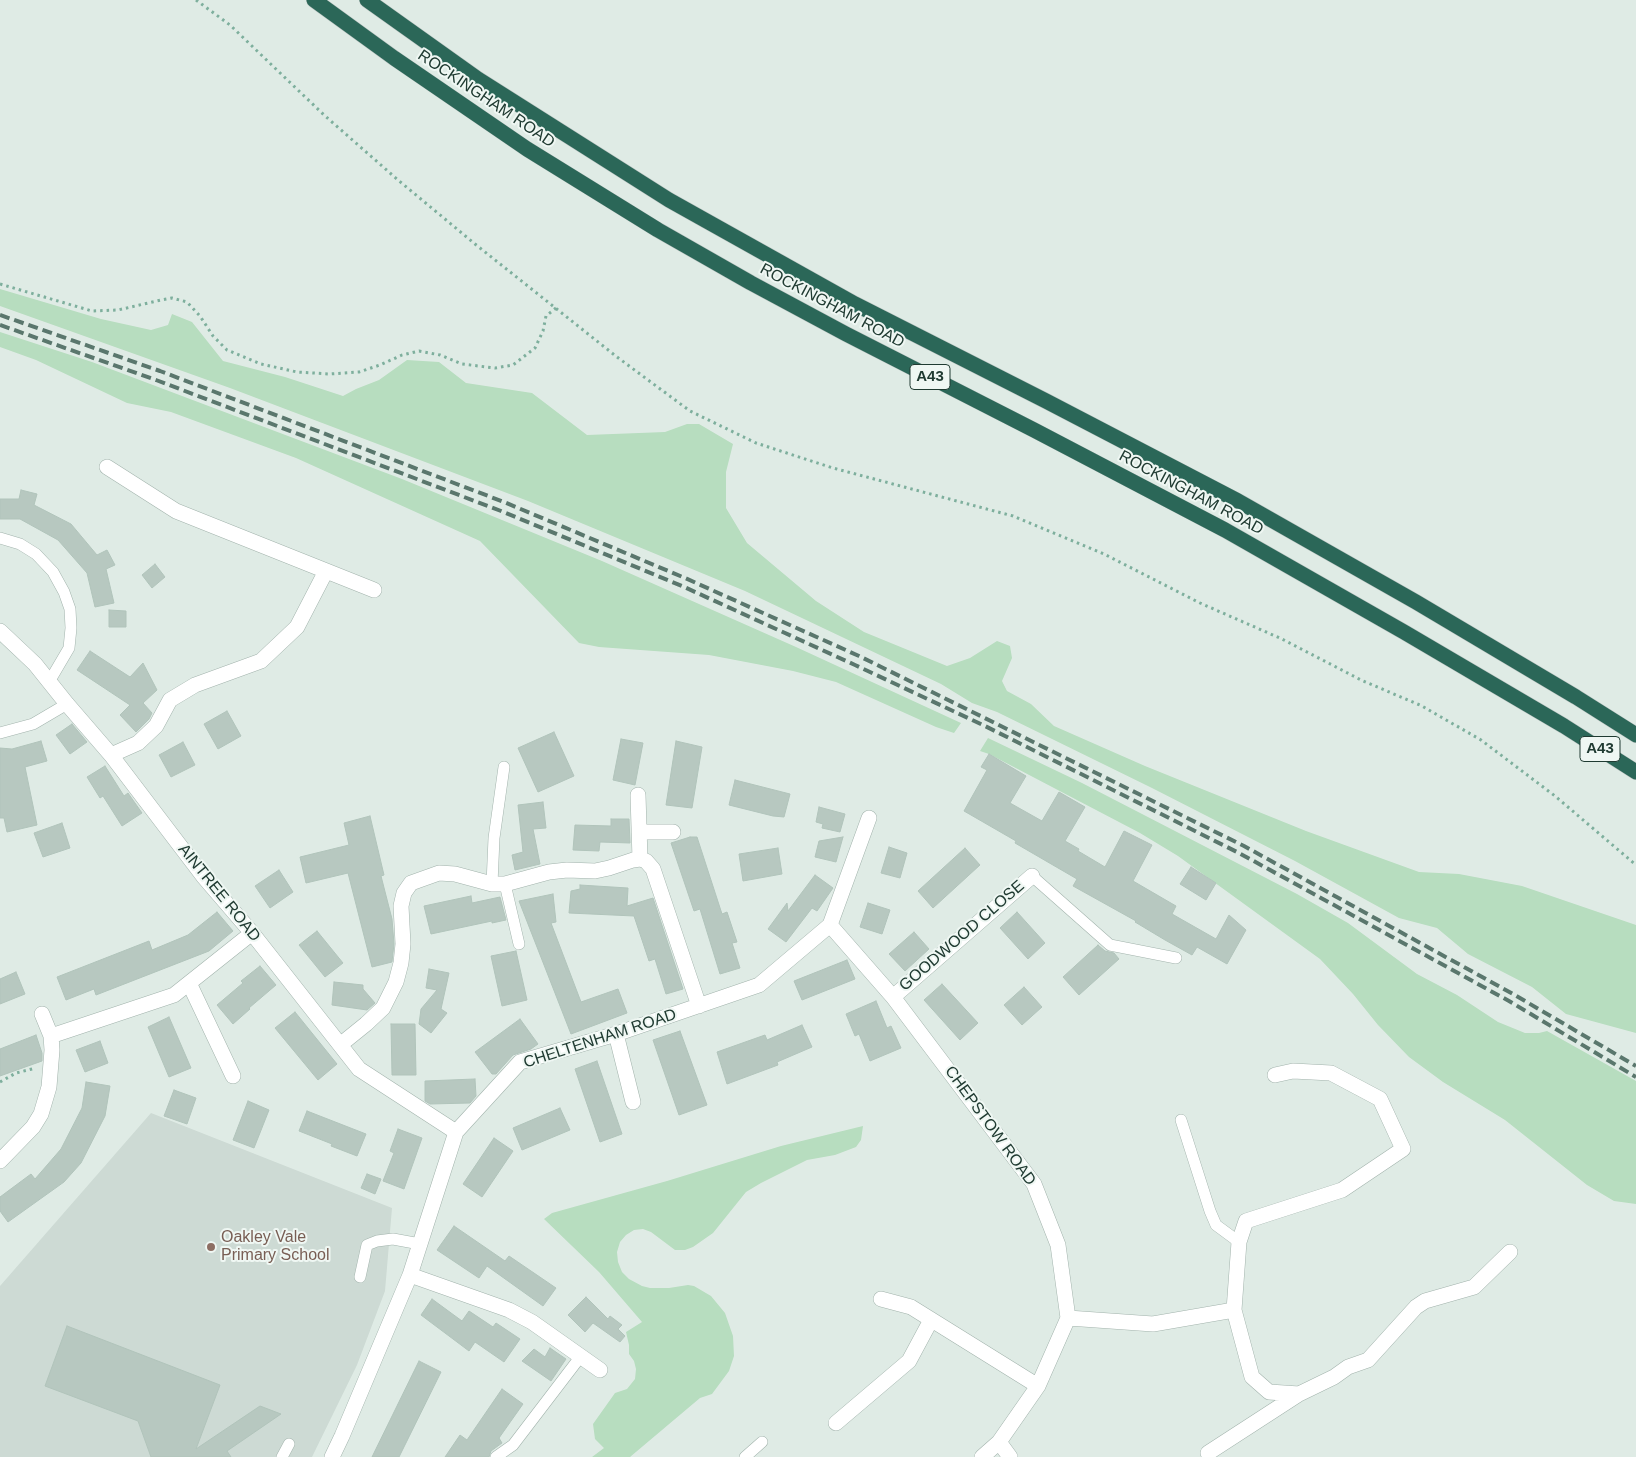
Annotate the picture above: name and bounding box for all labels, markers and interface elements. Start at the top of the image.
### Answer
street label: ROCKINGHAM ROAD [414,46,558,152]
street label: ROCKINGHAM ROAD [756,260,908,352]
road number: A43 [910,364,950,390]
street label: ROCKINGHAM ROAD [1115,447,1267,539]
road number: A43 [1580,736,1620,762]
street label: AINTREE ROAD [174,840,264,946]
street label: GOODWOOD CLOSE [896,877,1028,995]
street label: CHELTENHAM ROAD [521,1005,679,1073]
street label: CHEPSTOW ROAD [940,1063,1040,1189]
place label: Oakley Vale Primary School [221,1228,329,1266]
marker: Oakley Vale Primary School [205,1241,217,1253]

